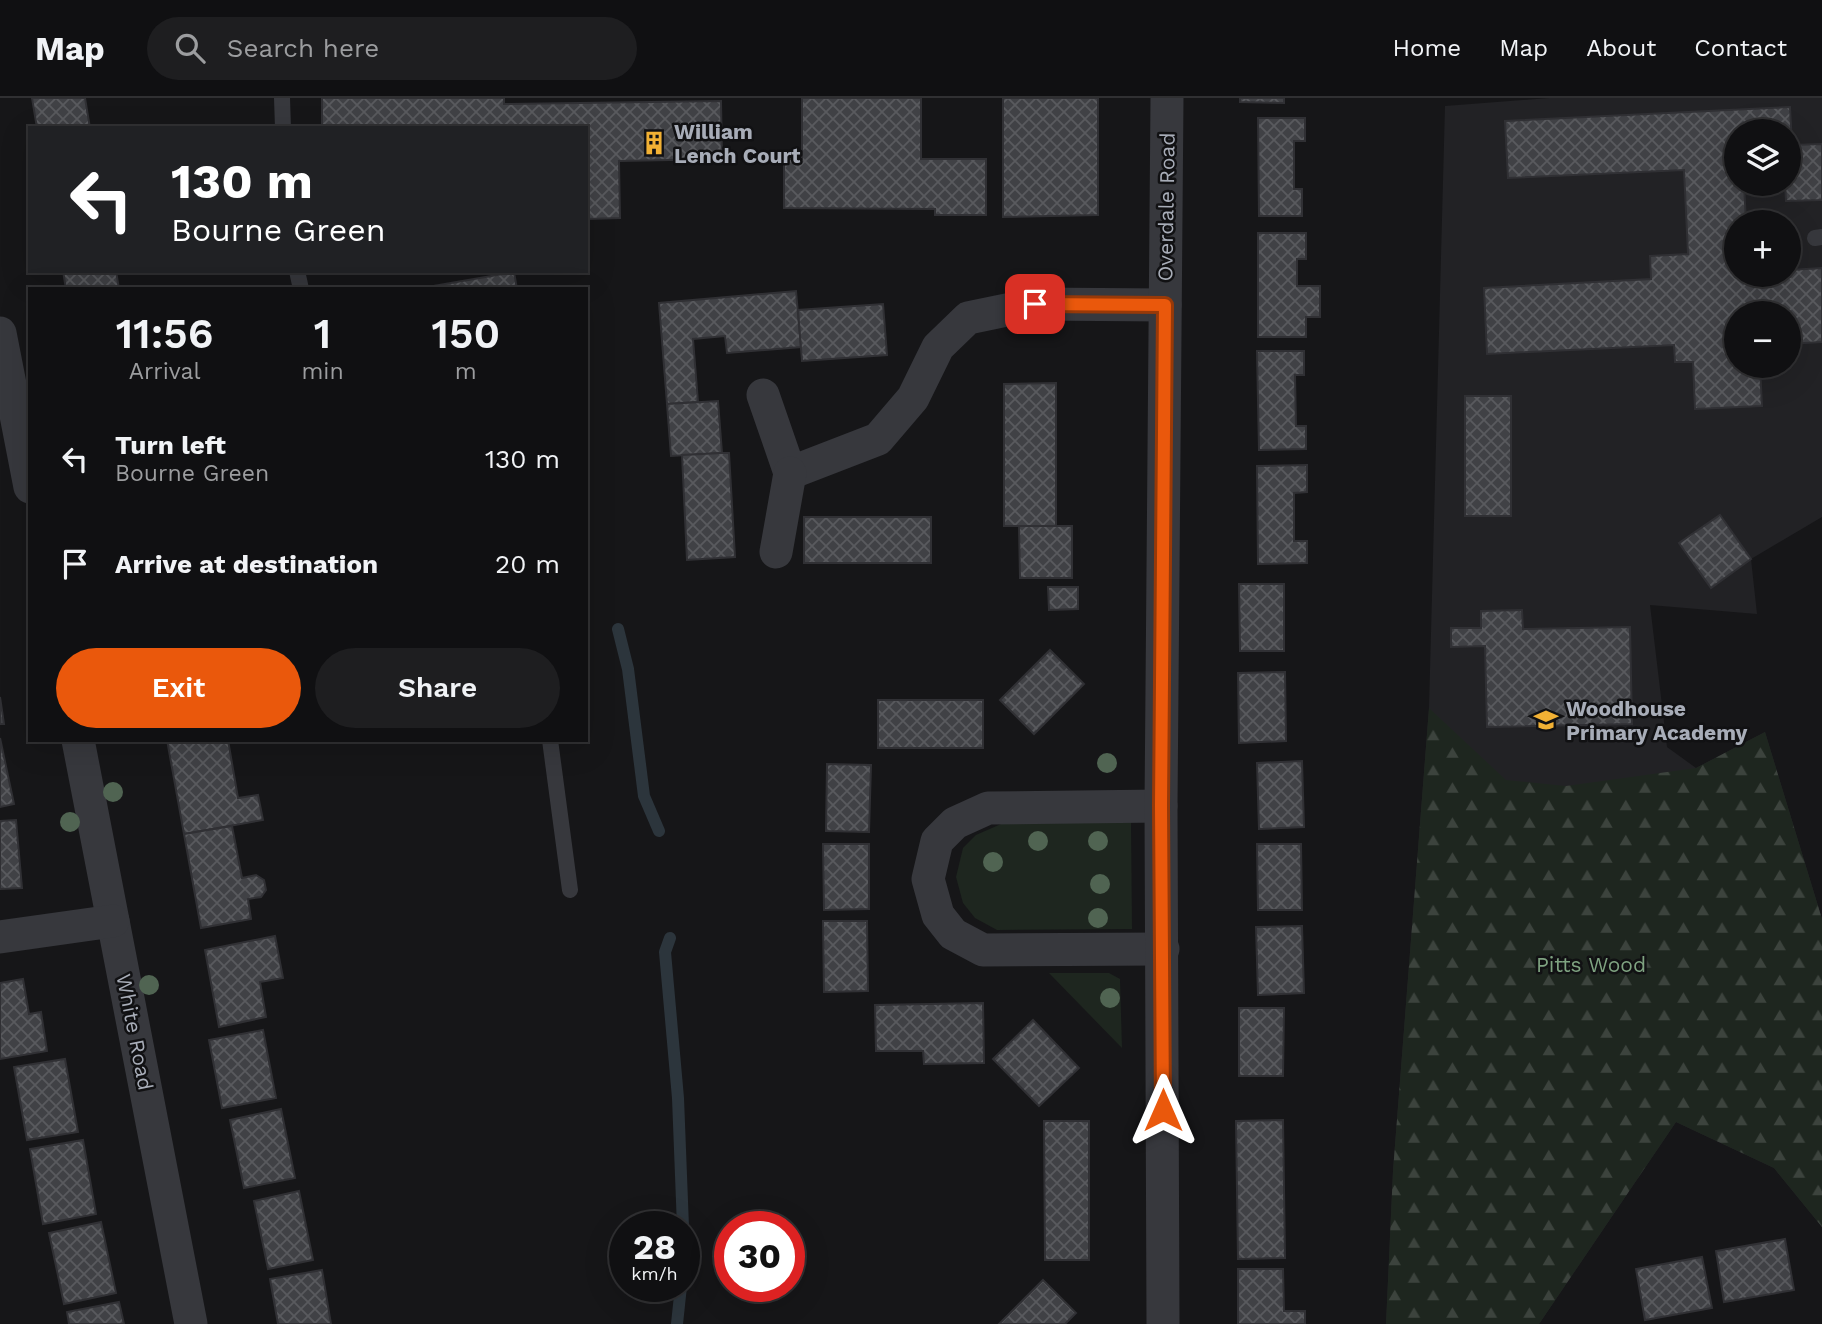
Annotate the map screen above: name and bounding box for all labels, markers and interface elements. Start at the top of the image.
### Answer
search box [147,17,637,80]
text: Map [35,29,105,68]
icon: search [171,29,209,67]
text: Search here [227,33,379,63]
text: Home [1393,34,1461,62]
text: Map [1499,34,1548,62]
text: About [1586,34,1656,62]
text: Contact [1694,34,1787,62]
place label: William Lench Court [674,119,800,168]
map controls [1724,119,1801,378]
button: layers [1724,119,1801,196]
building icon: William Lench Court [640,129,668,157]
street label: Overdale Road [1152,132,1180,282]
text: 130 m [171,152,313,210]
icon: left [56,154,147,245]
button: + [1724,210,1801,287]
text: Bourne Green [171,211,386,249]
pin [1005,274,1065,334]
icon: arrive [1016,285,1054,323]
button: − [1724,301,1801,378]
text: 11:56 [116,309,214,358]
text: 1 [314,309,331,358]
text: 150 [432,309,500,358]
text: Arrival [129,358,201,385]
text: min [301,358,344,385]
text: m [455,358,477,385]
text: Turn left [115,430,226,460]
icon: left [56,440,94,478]
text: 130 m [485,444,560,474]
text: Bourne Green [115,460,269,487]
icon: arrive [56,545,94,583]
text: Arrive at destination [115,549,378,579]
text: 20 m [495,549,560,579]
button: Exit [56,648,301,728]
button: Share [315,648,560,728]
place label: Woodhouse Primary Academy [1566,696,1748,745]
school or university icon: Woodhouse Primary Academy [1532,706,1560,734]
park label: Pitts Wood [1536,952,1646,977]
street label: White Road [111,972,159,1092]
position arrow [1126,1073,1200,1147]
speed limit sign: 30 [714,1211,805,1302]
text: 28 [633,1226,676,1268]
text: km/h [631,1263,678,1284]

